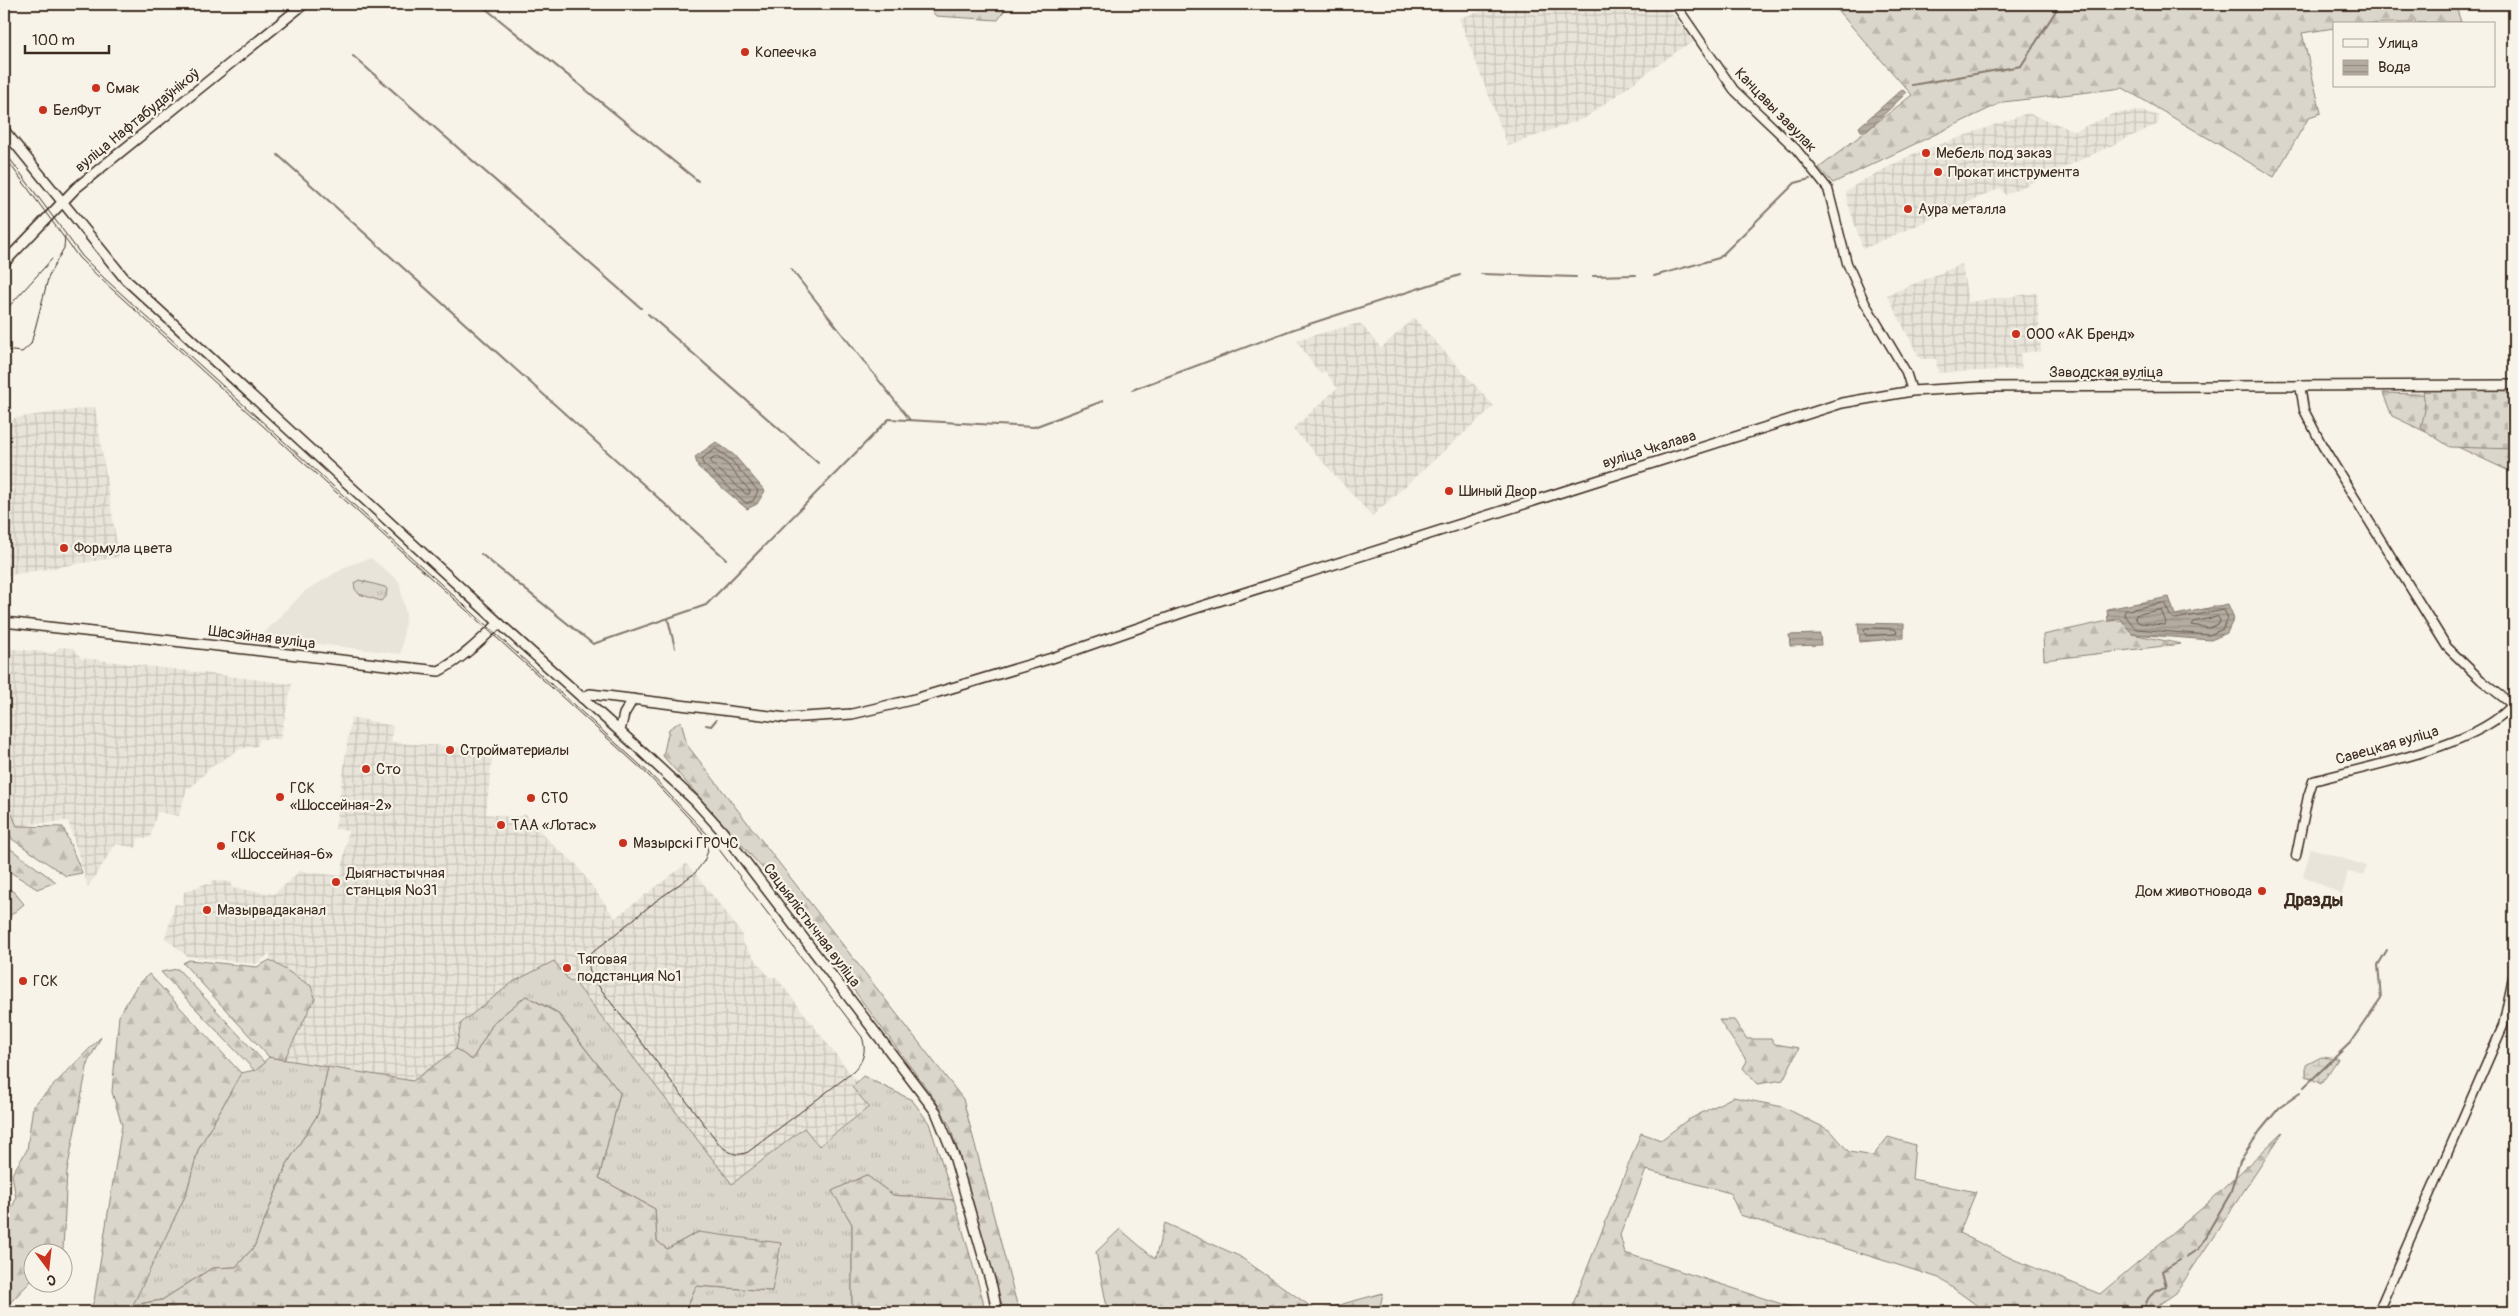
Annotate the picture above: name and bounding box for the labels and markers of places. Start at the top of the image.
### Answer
place label: Копеечка [755,43,816,62]
marker: Копеечка [739,46,751,58]
place label: Смак [106,79,140,98]
marker: Смак [90,82,102,94]
place label: БелФут [53,101,102,120]
marker: БелФут [37,104,49,116]
place label: Мебель под заказ [1936,144,2052,163]
marker: Мебель под заказ [1920,147,1932,159]
place label: Прокат инструмента [1948,163,2079,182]
marker: Прокат инструмента [1932,166,1944,178]
place label: Аура металла [1918,200,2006,219]
marker: Аура металла [1902,203,1914,215]
place label: ООО «АК Бренд» [2026,325,2135,344]
marker: ООО «АК Бренд» [2010,328,2022,340]
place label: Шиный Двор [1459,482,1537,501]
marker: Шиный Двор [1443,485,1455,497]
place label: Формула цвета [74,539,172,558]
marker: Формула цвета [58,542,70,554]
place label: Стройматериалы [460,741,569,760]
marker: Стройматериалы [444,744,456,756]
place label: Сто [376,760,401,779]
marker: Сто [360,763,372,775]
place label: ГСК «Шоссейная-2» [290,779,392,815]
place label: СТО [541,789,568,808]
marker: ГСК «Шоссейная-2» [274,791,286,803]
marker: СТО [525,792,537,804]
place label: ТАА «Лотас» [511,816,597,835]
marker: ТАА «Лотас» [495,819,507,831]
place label: ГСК «Шоссейная-6» [231,828,333,864]
place label: Мазырскі ГРОЧС [633,834,738,853]
marker: Мазырскі ГРОЧС [617,837,629,849]
marker: ГСК «Шоссейная-6» [215,840,227,852]
place label: Дыягнастычная станцыя №31 [345,864,445,900]
marker: Дыягнастычная станцыя №31 [330,876,342,888]
place label: Дом животновода [2135,882,2252,901]
marker: Дом животновода [2256,885,2268,897]
place label: Мазырвадаканал [217,901,326,920]
marker: Мазырвадаканал [201,904,213,916]
place label: Тяговая подстанция №1 [577,950,681,986]
marker: Тяговая подстанция №1 [561,962,573,974]
place label: ГСК [33,972,58,991]
marker: ГСК [17,975,29,987]

